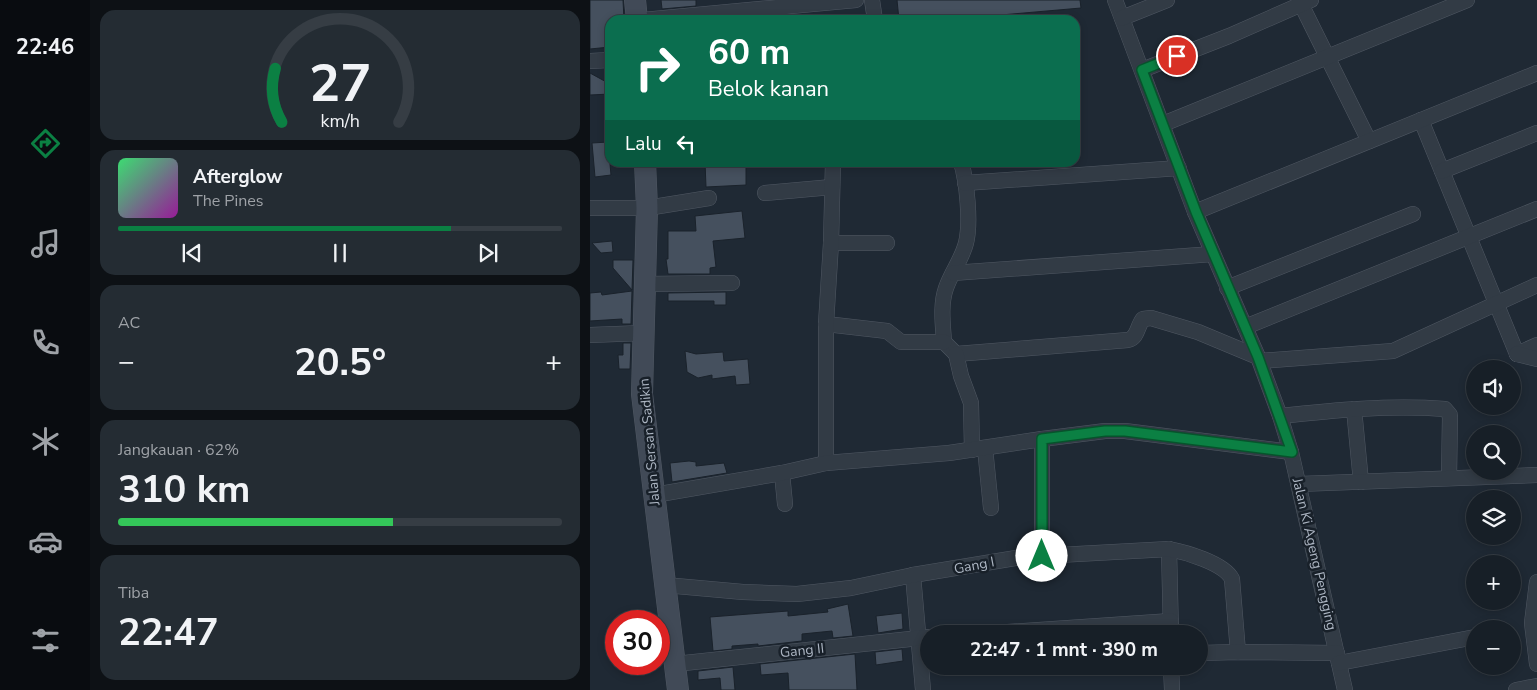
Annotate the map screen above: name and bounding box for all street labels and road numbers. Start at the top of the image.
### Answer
street label: Jalan Sersan Sadikin [634,378,665,507]
street label: Jalan Ki Ageng Pengging [1287,475,1341,632]
street label: Gang I [952,552,996,579]
street label: Gang II [779,639,825,662]

